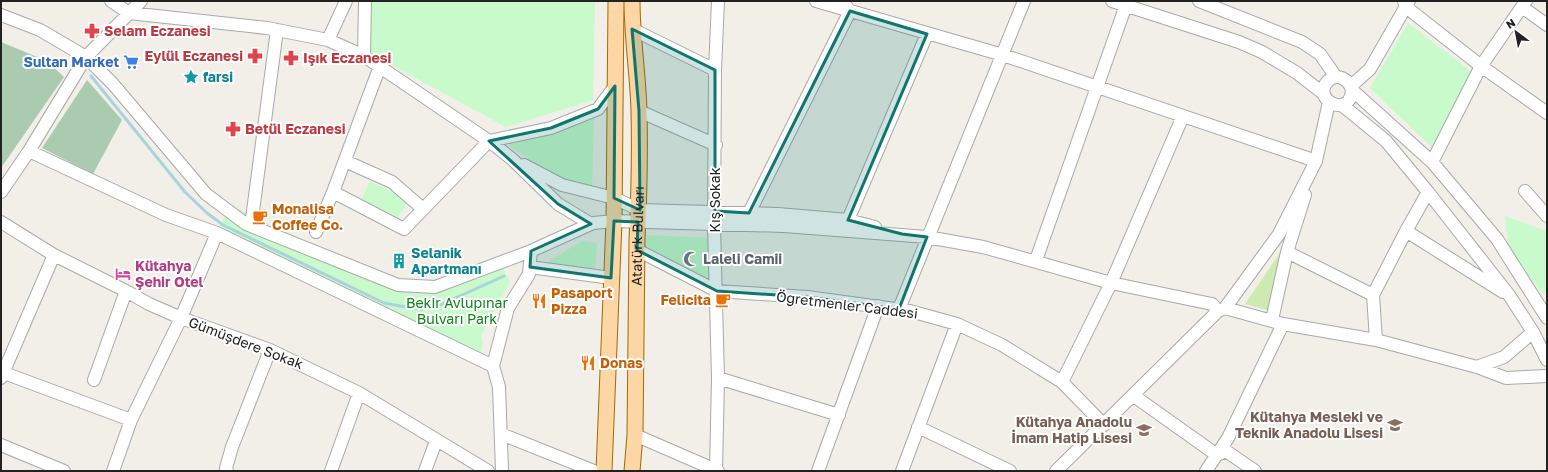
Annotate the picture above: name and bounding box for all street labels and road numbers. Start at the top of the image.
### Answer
street label: Kış Sokak [706,167,723,233]
street label: Atatürk Bulvarı [628,186,647,286]
street label: Öğretmenler Caddesi [775,287,919,322]
street label: Gümüşdere Sokak [187,313,306,372]

